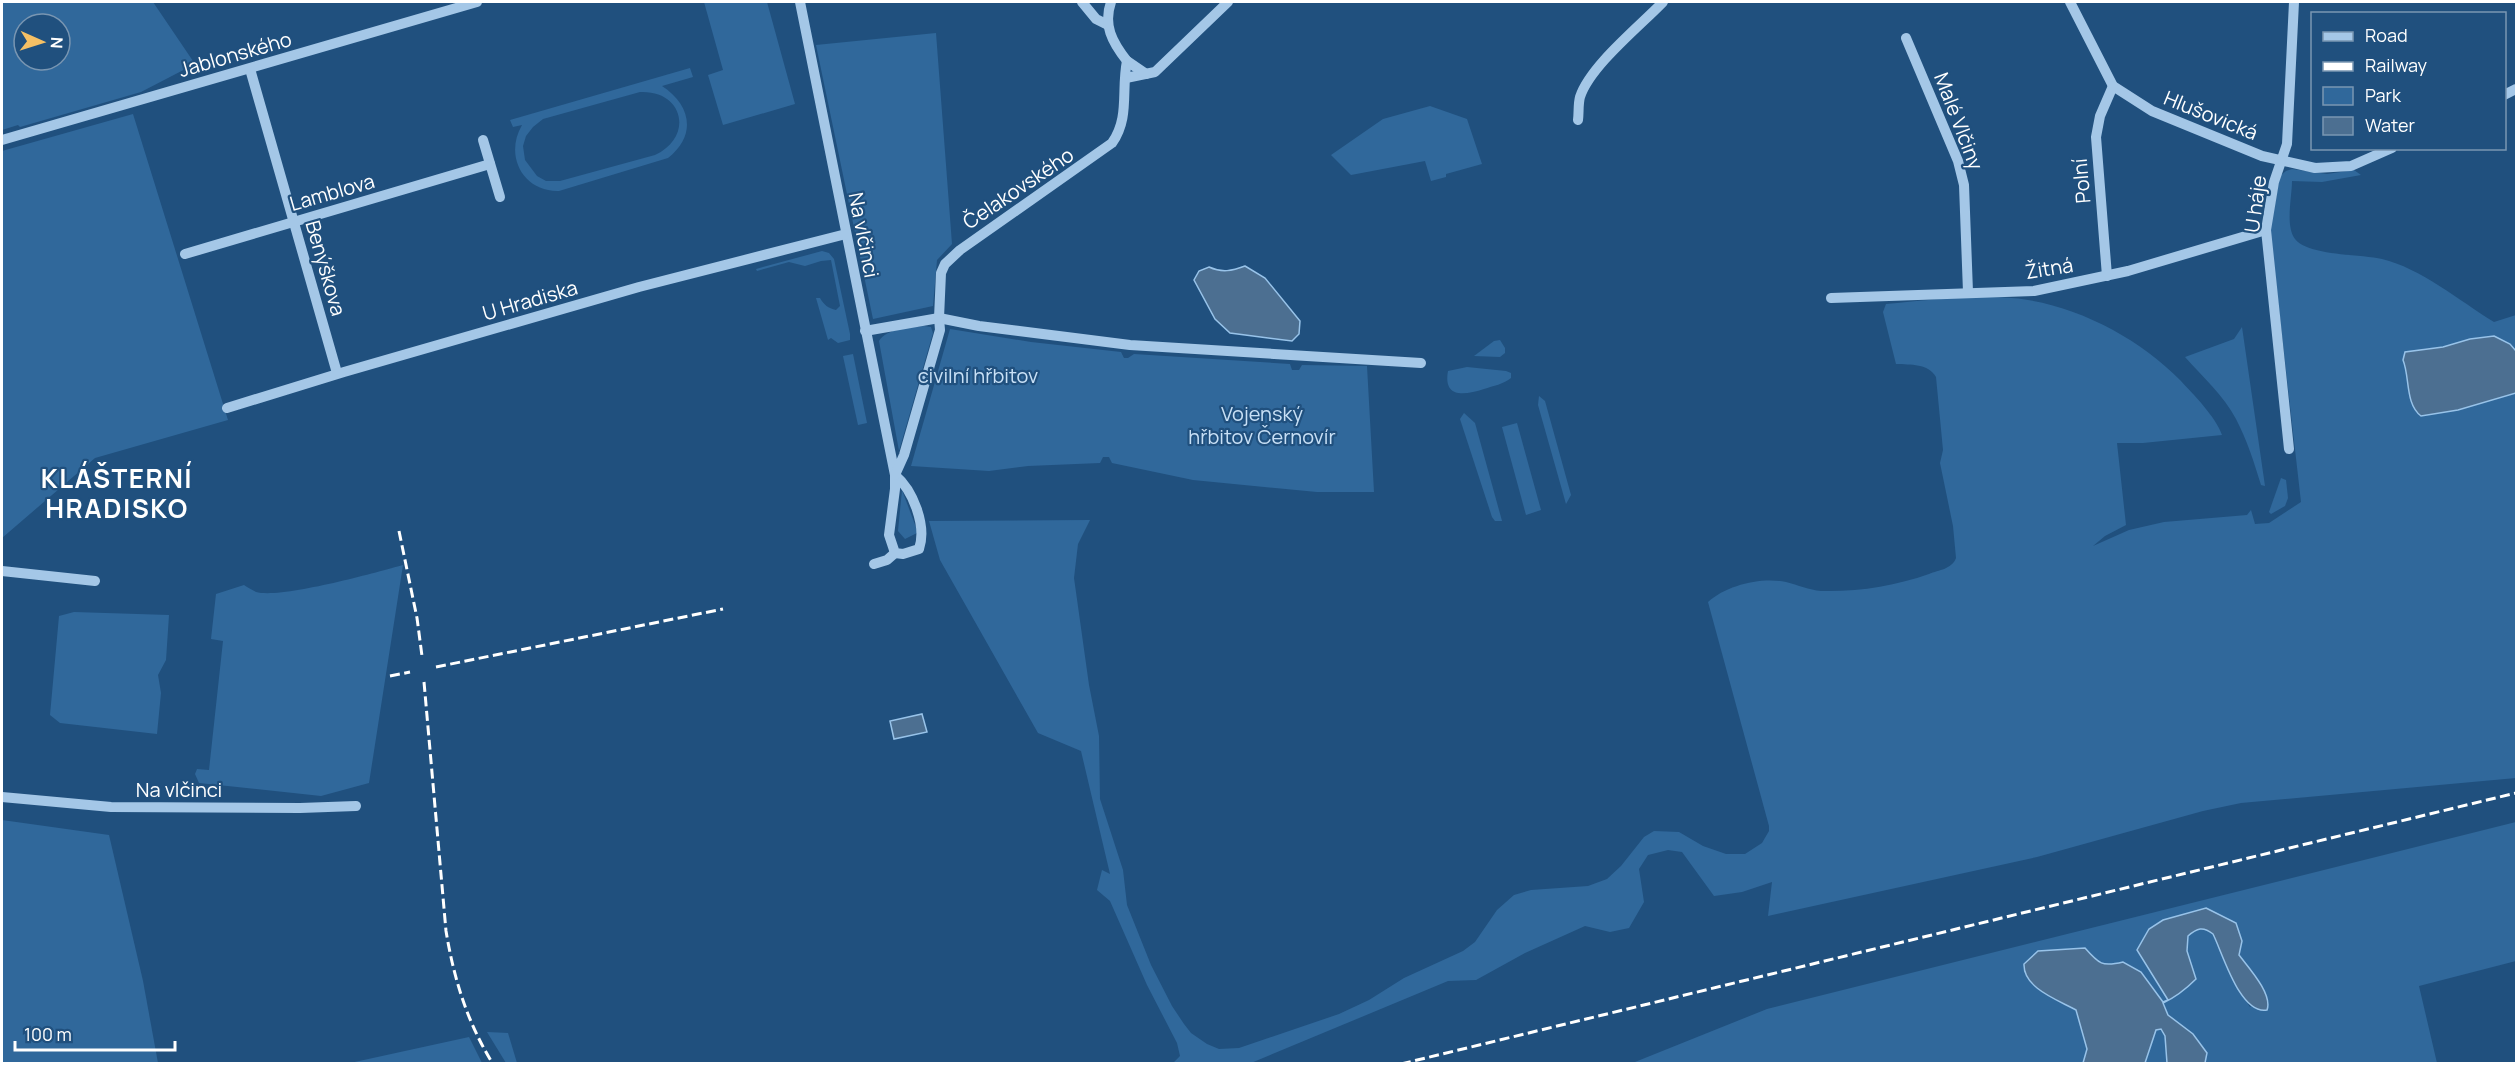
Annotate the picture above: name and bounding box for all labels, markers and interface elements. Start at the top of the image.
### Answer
north arrow [12,12,72,72]
legend [2311,12,2506,150]
text: Road [2365,23,2408,47]
street label: Jablonského [176,25,295,83]
text: N [46,36,68,49]
text: Railway [2365,53,2427,77]
street label: Malé Vlčiny [1928,69,1990,174]
text: Park [2365,83,2402,107]
street label: Hlušovická [2160,84,2262,146]
text: Water [2365,113,2415,137]
street label: Čelakovského [957,141,1079,235]
street label: Polní [2066,157,2096,205]
street label: Lamblova [287,167,377,217]
street label: U háje [2238,174,2272,234]
street label: Na vlčinci [843,190,885,280]
street label: Benýškova [300,217,352,319]
street label: Žitná [2023,251,2075,285]
street label: U Hradiska [479,274,581,326]
park label: civilní hřbitov [918,362,1038,389]
park label: Vojenský hřbitov Černovír [1188,400,1336,450]
district label: KLÁŠTERNÍ HRADISKO [41,460,193,526]
street label: Na vlčinci [136,776,222,803]
scale bar [15,1014,176,1052]
text: 100 m [24,1022,72,1046]

